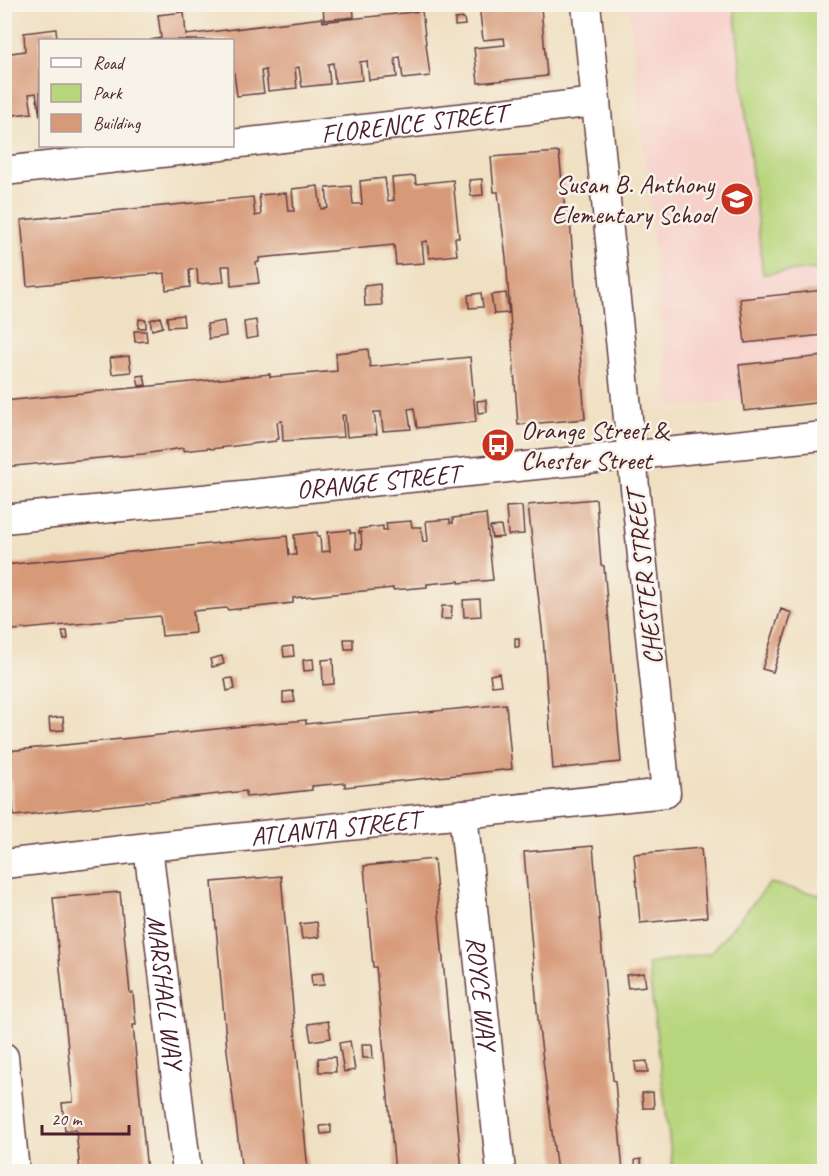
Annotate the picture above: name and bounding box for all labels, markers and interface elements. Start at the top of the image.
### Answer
legend [39,39,234,147]
text: Road [93,52,126,74]
text: Park [93,82,123,104]
street label: FLORENCE STREET [319,96,515,151]
text: Building [93,112,142,134]
place label: Susan B. Anthony Elementary School [552,168,719,231]
school or university icon: Susan B. Anthony Elementary School [719,181,755,217]
place label: Orange Street & Chester Street [521,414,671,477]
bus stop icon: Orange Street & Chester Street [480,427,516,463]
street label: ORANGE STREET [295,456,467,506]
street label: CHESTER STREET [618,482,670,666]
street label: ATLANTA STREET [249,802,427,853]
street label: MARSHALL WAY [139,914,191,1074]
street label: ROYCE WAY [459,935,504,1055]
scale bar [42,1098,129,1136]
text: 20 m [51,1108,84,1130]

